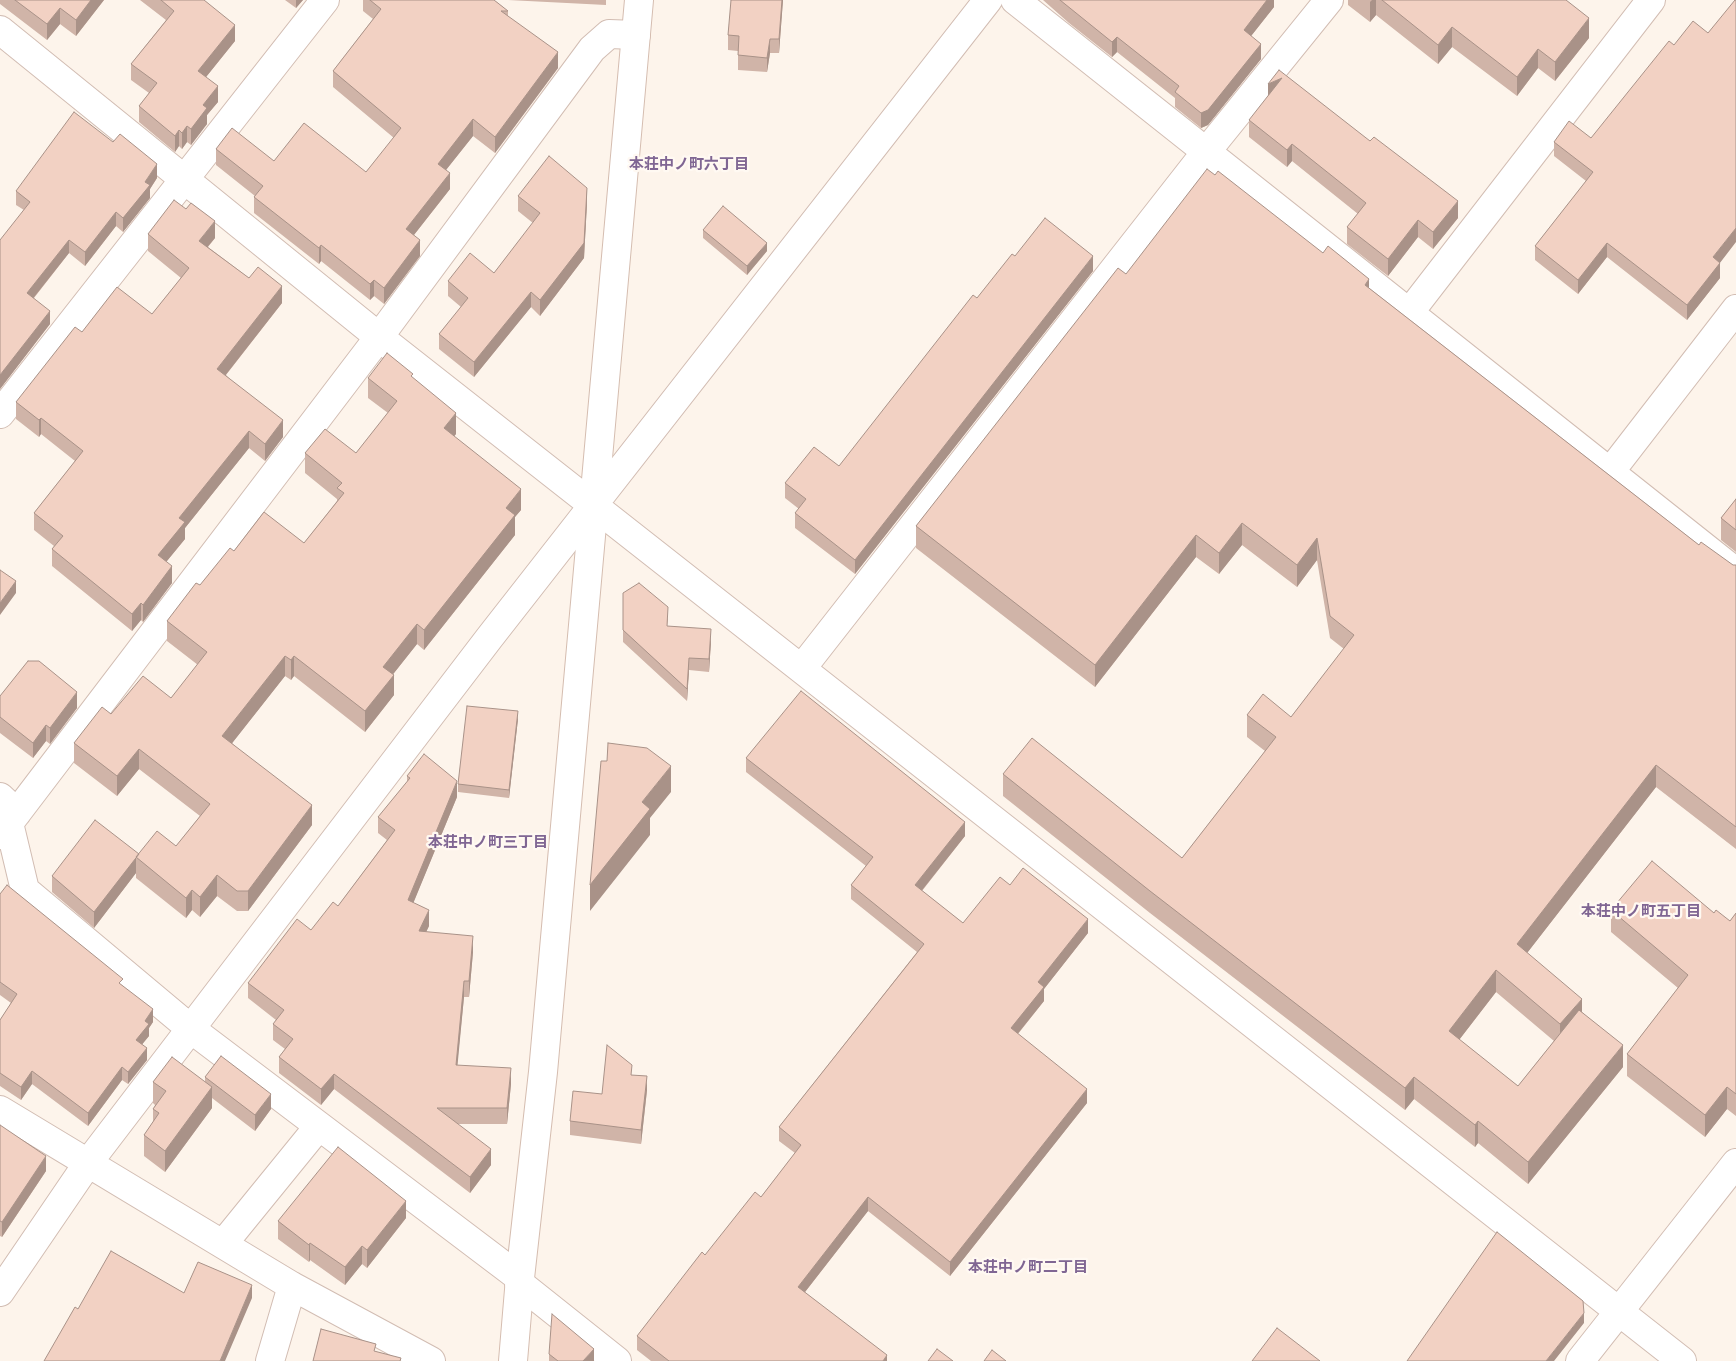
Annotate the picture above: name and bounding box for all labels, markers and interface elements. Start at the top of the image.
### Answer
district label: 本荘中ノ町六丁目 [629,156,749,174]
district label: 本荘中ノ町三丁目 [428,834,548,852]
district label: 本荘中ノ町五丁目 [1581,903,1701,921]
district label: 本荘中ノ町二丁目 [968,1259,1088,1277]

